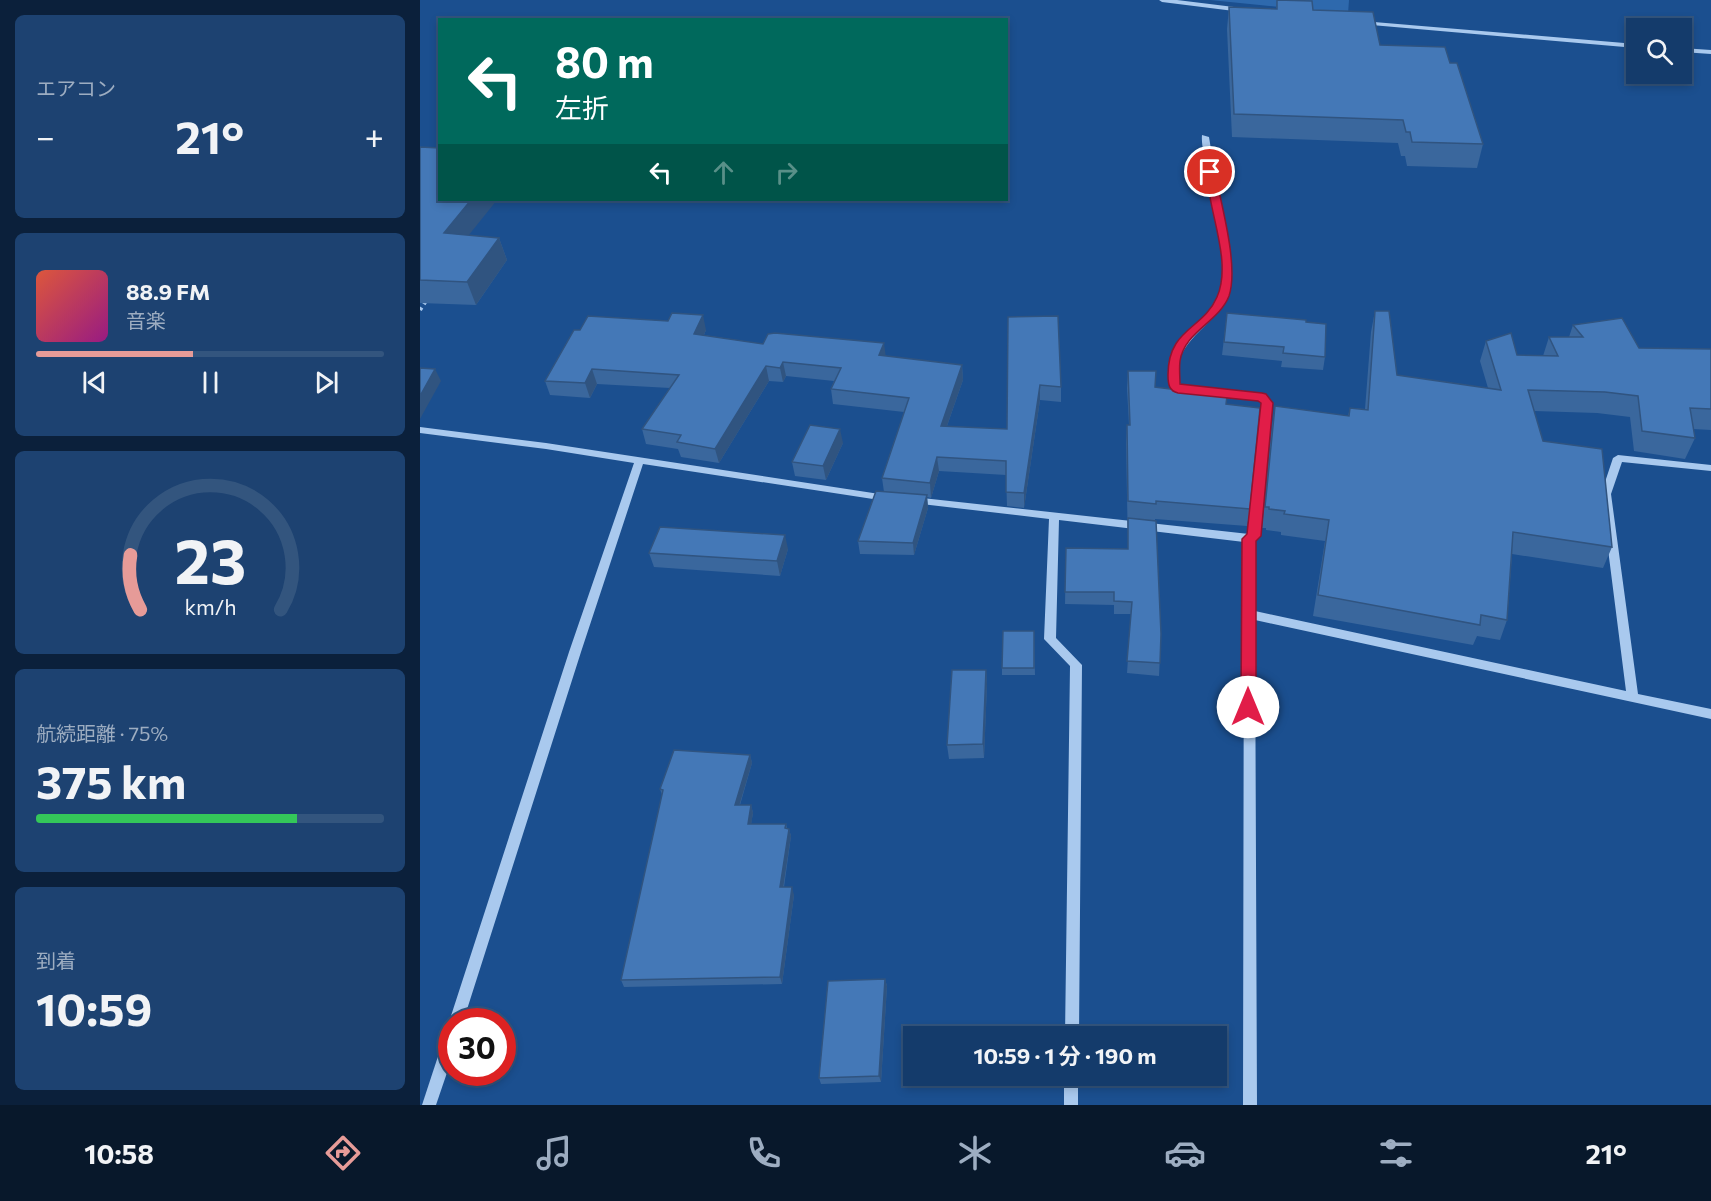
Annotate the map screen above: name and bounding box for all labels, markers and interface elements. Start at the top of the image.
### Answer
map controls [1626,18,1692,84]
button: search [1626,18,1692,84]
text: 80 m [555,35,654,87]
icon: left [456,42,534,120]
text: エアコン [36,76,116,100]
text: 左折 [555,91,609,124]
text: 21° [175,108,244,163]
text: − [36,115,55,156]
text: + [365,115,384,156]
pin [1184,146,1235,197]
icon: arrive [1193,155,1226,188]
icon: left [644,156,677,189]
icon: ahead [707,156,740,189]
icon: right [770,156,803,189]
text: 88.9 FM [126,278,210,305]
text: 音楽 [126,308,166,332]
icon: previous [78,366,111,399]
icon: pause [194,366,227,399]
icon: next [310,366,343,399]
text: 23 [174,521,246,597]
text: km/h [184,593,236,619]
position arrow [1216,675,1280,739]
text: 航続距離 · 75% [36,721,168,745]
text: 375 km [36,753,186,808]
text: 到着 [36,948,76,972]
text: 10:59 [36,980,152,1035]
speed limit sign: 30 [438,1008,516,1086]
text: 10:59 · 1 分 · 190 m [974,1042,1156,1069]
icon: directions [322,1132,364,1174]
icon: music [533,1132,575,1174]
icon: phone [743,1132,785,1174]
icon: climate [954,1132,996,1174]
icon: car [1164,1132,1206,1174]
icon: filters [1375,1132,1417,1174]
text: 10:58 [84,1137,154,1170]
text: 21° [1585,1137,1627,1170]

